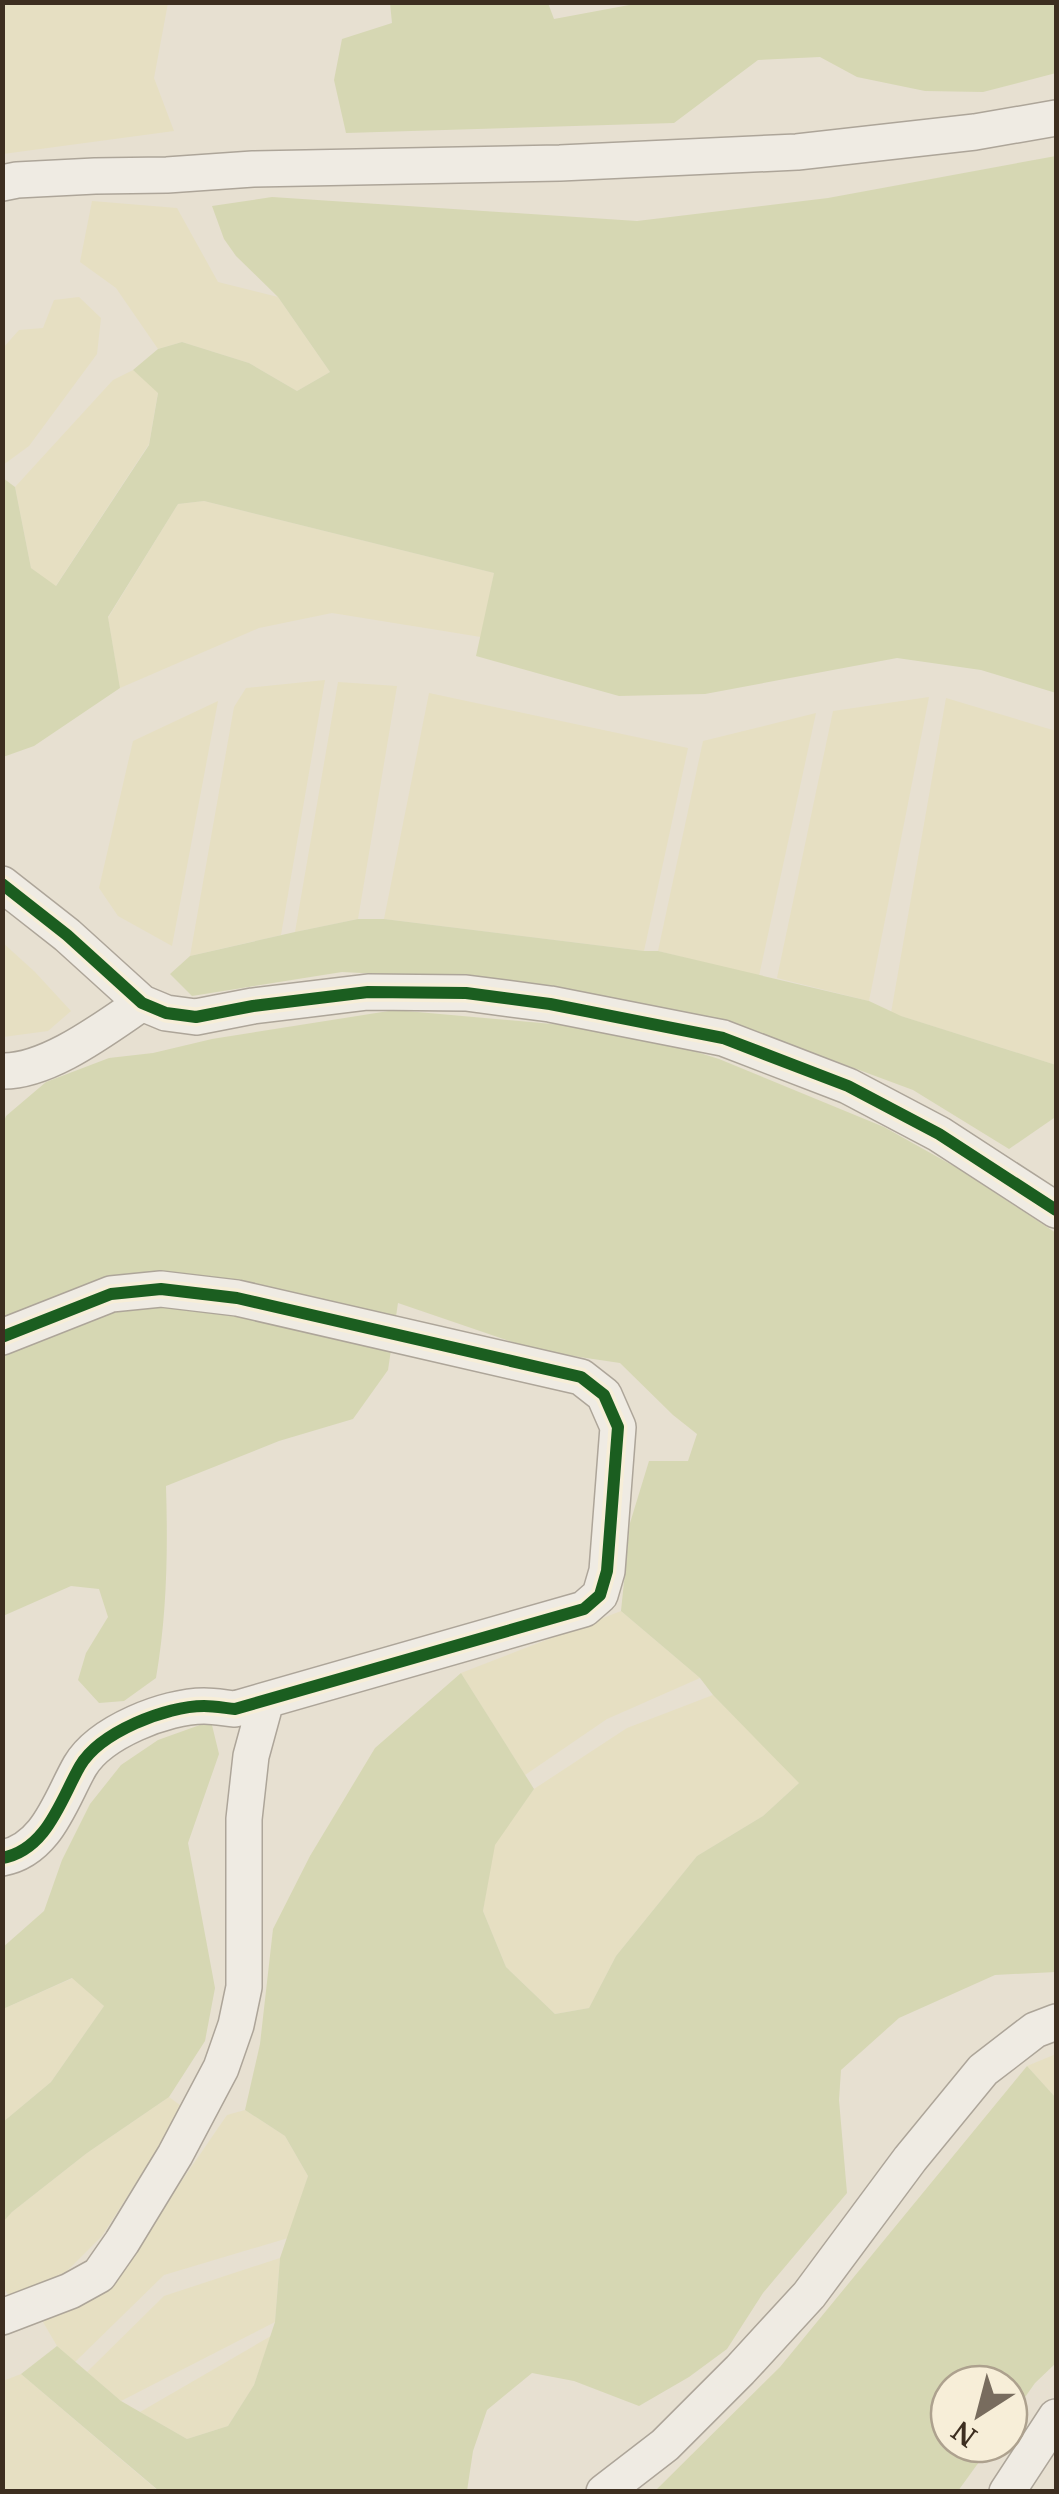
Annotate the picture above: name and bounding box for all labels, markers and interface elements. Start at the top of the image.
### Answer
north arrow [929,2364,1029,2464]
text: N [944,2413,984,2457]

